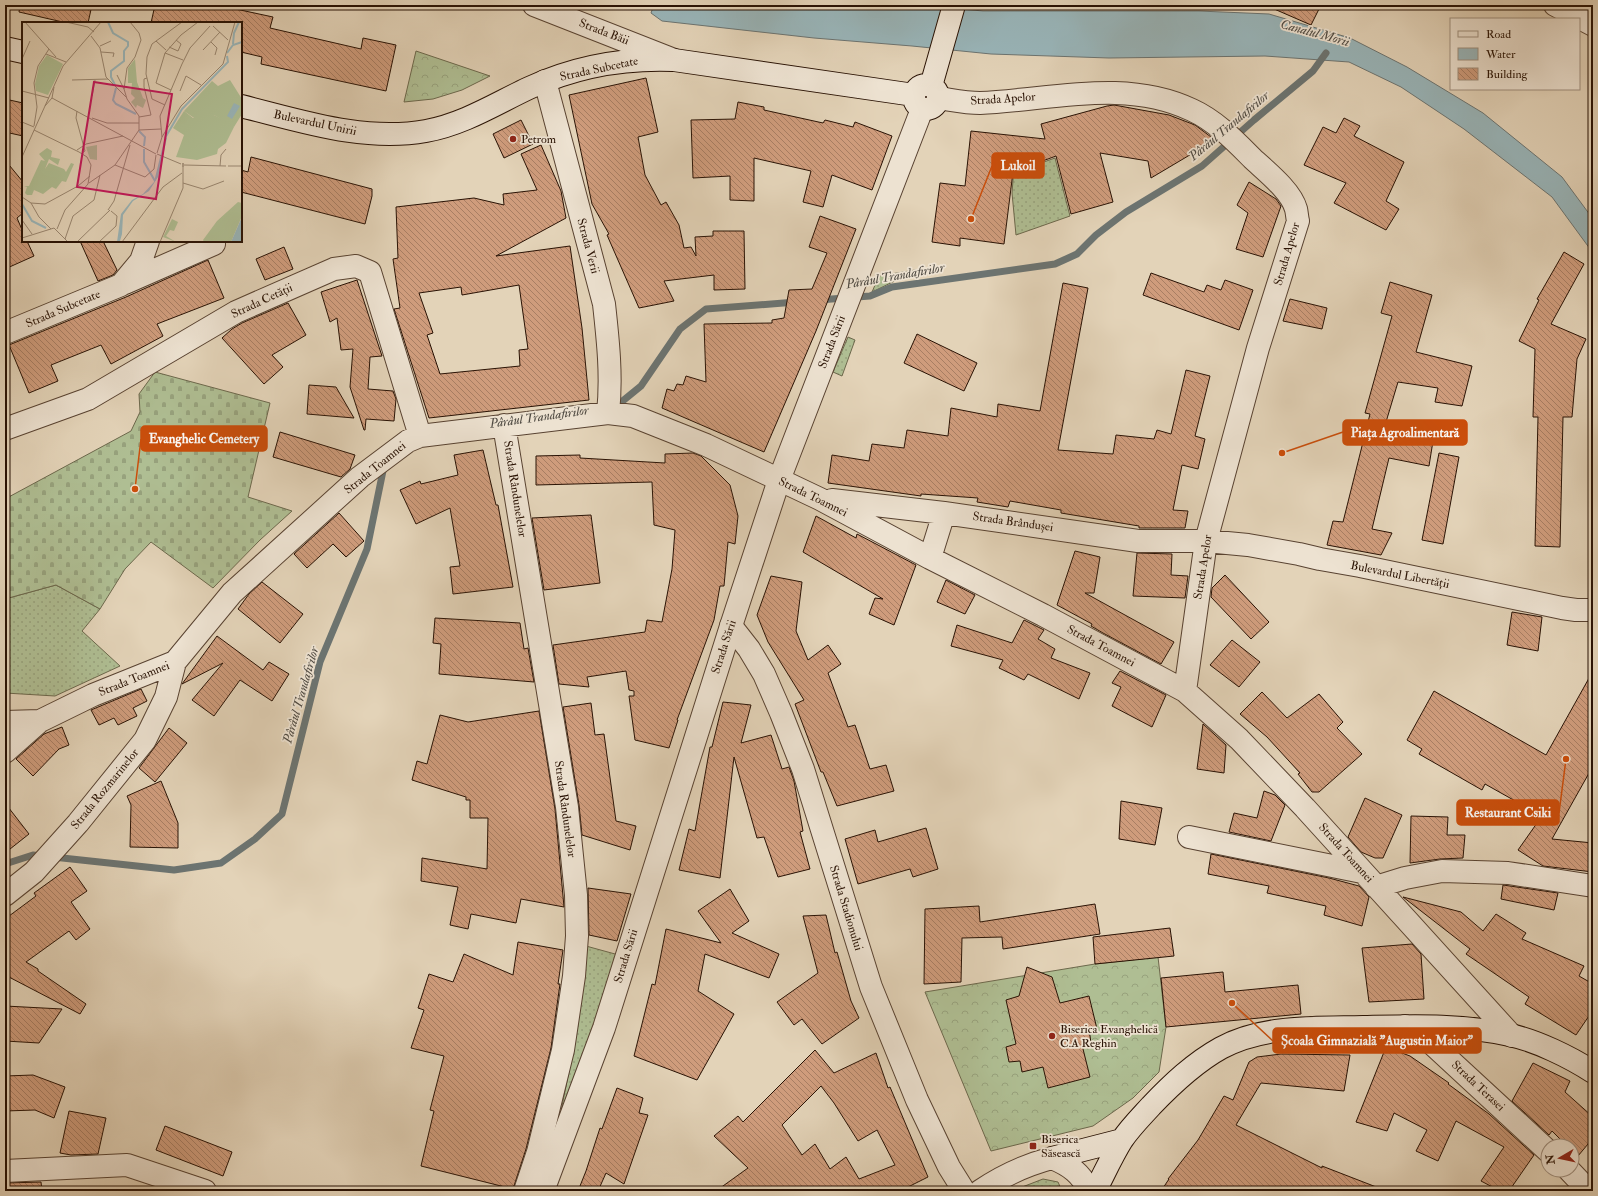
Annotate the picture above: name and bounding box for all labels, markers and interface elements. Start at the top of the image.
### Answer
street label: Strada Băii [577,16,631,48]
water label: Canalul Morii [1279,16,1352,50]
legend [1450,18,1580,90]
inset map [22,22,242,242]
text: Road [1486,27,1511,42]
text: Water [1485,47,1516,62]
street label: Strada Subcetate [559,53,639,85]
text: Building [1486,67,1529,82]
water label: Pârâul Trandafirilor [1185,87,1273,165]
street label: Strada Apelor [970,89,1037,109]
street label: Bulevardul Unirii [272,107,358,139]
place label: Petrom [521,132,557,147]
marker: Petrom [508,134,518,144]
callout: Lukoil [992,153,1044,178]
text: Lukoil [1000,158,1036,174]
street label: Strada Verii [573,217,603,275]
street label: Strada Apelor [1271,220,1303,287]
water label: Pârâul Trandafirilor [843,259,947,293]
street label: Strada Cetății [229,280,295,322]
street label: Strada Subcetate [23,287,103,331]
street label: Strada Sării [815,313,849,371]
water label: Pârâul Trandafirilor [487,402,591,432]
callout: Piața Agroalimentară [1343,420,1467,445]
text: Piața Agroalimentară [1351,425,1460,442]
callout: Evanghelic Cemetery [141,426,267,451]
text: Evanghelic Cemetery [149,431,261,448]
street label: Strada Toamnei [341,439,409,497]
street label: Strada Rândunelelor [500,440,530,539]
street label: Strada Toamnei [776,474,850,520]
street label: Strada Brândușei [972,509,1054,535]
street label: Strada Apelor [1190,533,1216,600]
street label: Bulevardul Libertății [1349,558,1451,592]
street label: Strada Sării [708,618,740,676]
street label: Strada Toamnei [1064,622,1138,670]
water label: Pârâul Trandafirilor [279,644,323,746]
street label: Strada Toamnei [96,658,172,700]
street label: Strada Rozmarinelor [68,745,143,832]
street label: Strada Rândunelelor [551,760,579,859]
callout: Restaurant Csiki [1457,800,1559,825]
text: Restaurant Csiki [1465,805,1552,821]
street label: Strada Toamnei [1315,820,1377,886]
street label: Strada Stadionului [826,864,866,952]
street label: Strada Sării [611,927,641,985]
place label: Biserica Evanghelică C.A Reghin [1060,1022,1159,1051]
callout: Școala Gimnazială "Augustin Maior" [1273,1028,1481,1053]
marker: Biserica Evanghelică C.A Reghin [1047,1031,1057,1041]
text: Școala Gimnazială "Augustin Maior" [1281,1033,1473,1050]
street label: Strada Terasei [1448,1058,1508,1114]
place label: Biserica Săsească [1041,1132,1082,1161]
north arrow [1540,1138,1580,1178]
marker: Biserica Săsească [1028,1141,1038,1151]
text: N [1543,1152,1558,1166]

